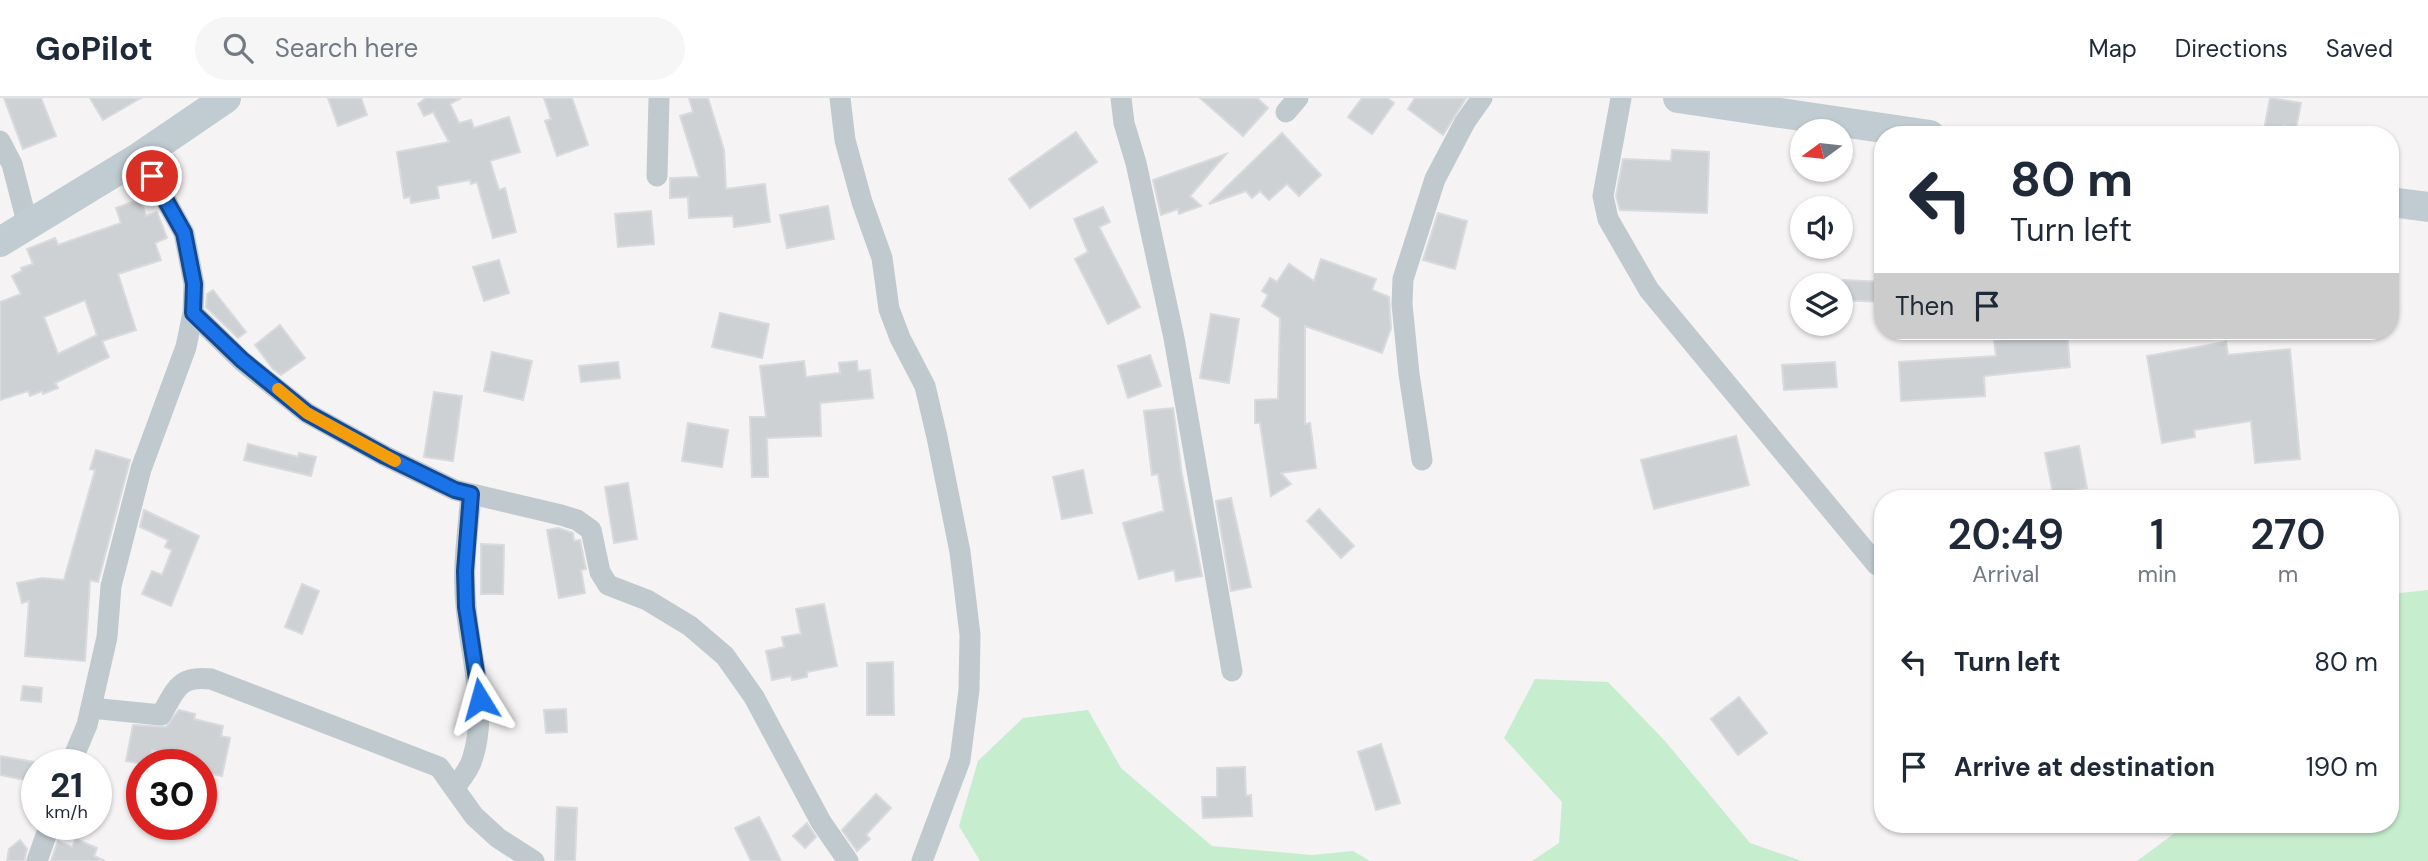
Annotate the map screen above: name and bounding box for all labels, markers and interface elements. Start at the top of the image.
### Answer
search box [195,17,685,80]
text: GoPilot [35,27,153,70]
icon: search [219,29,257,67]
text: Search here [275,31,418,65]
text: Map [2089,33,2137,64]
text: Directions [2175,33,2288,64]
text: Saved [2326,33,2393,64]
north arrow [1790,119,1853,182]
map controls [1790,119,1853,336]
pin [122,146,182,206]
text: 80 m [2010,147,2133,211]
icon: left [1895,154,1986,245]
icon: arrive [133,157,171,195]
button: sound [1790,196,1853,259]
text: Turn left [2010,209,2132,251]
button: layers [1790,273,1853,336]
icon: arrive [1968,287,2006,325]
text: Then [1895,289,1954,323]
text: 20:49 [1947,507,2064,562]
text: 1 [2150,507,2165,562]
text: 270 [2250,507,2326,562]
text: Arrival [1972,559,2039,589]
text: min [2138,559,2177,589]
text: m [2278,559,2298,589]
icon: left [1895,643,1933,681]
text: Turn left [1954,645,2061,679]
text: 80 m [2314,645,2378,679]
position arrow [443,662,517,736]
icon: arrive [1895,748,1933,786]
speed limit sign: 30 [126,749,217,840]
text: Arrive at destination [1954,750,2215,784]
text: 190 m [2306,750,2378,784]
text: 21 [50,762,83,808]
text: km/h [45,800,88,824]

